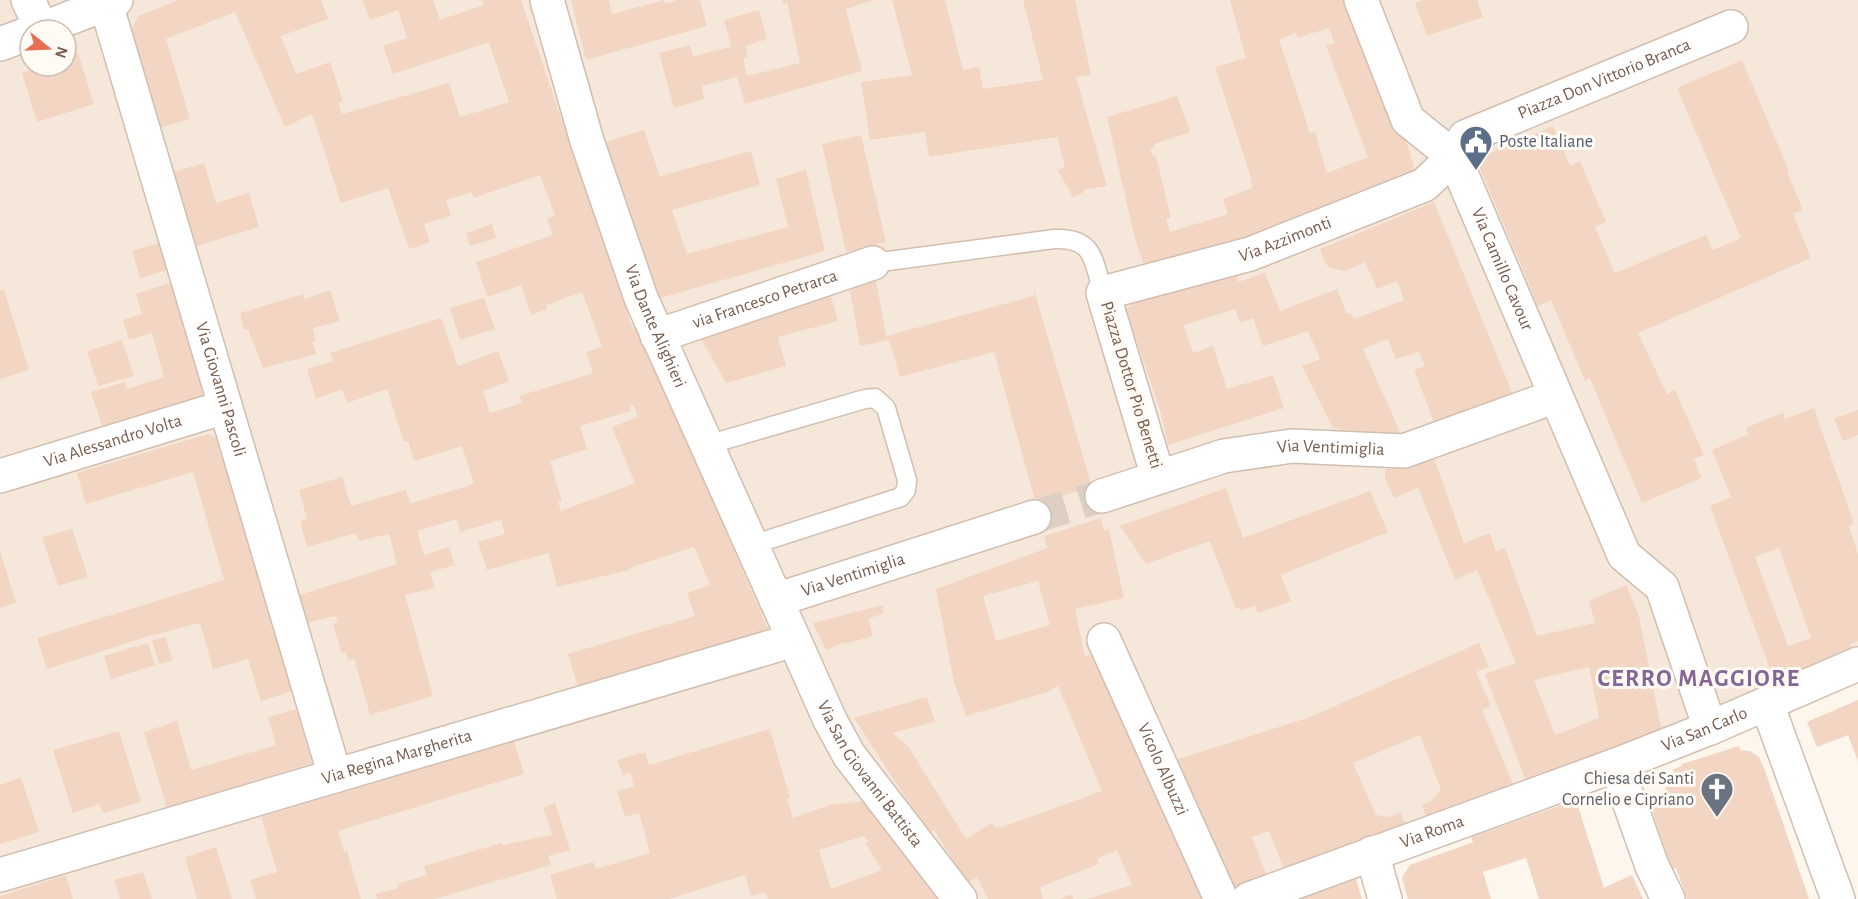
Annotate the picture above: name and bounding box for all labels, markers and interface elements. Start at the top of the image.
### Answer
north arrow [18,18,78,78]
street label: Piazza Don Vittorio Branca [1515,36,1693,123]
text: N [52,45,71,60]
public building icon: Poste Italiane [1458,124,1494,171]
place label: Poste Italiane [1499,133,1593,151]
street label: Via Camillo Cavour [1468,205,1536,333]
street label: Via Azzimonti [1237,214,1334,266]
street label: Via Dante Alighieri [621,262,689,391]
street label: via Francesco Petrarca [690,267,840,332]
street label: Piazza Dottor Pio Benetti [1097,299,1165,471]
street label: Via Giovanni Pascoli [192,320,249,459]
street label: Via Alessandro Volta [42,412,184,471]
street label: Via Ventimiglia [1276,437,1385,459]
street label: Via Ventimiglia [799,550,907,600]
district label: CERRO MAGGIORE [1597,667,1801,691]
street label: Via San Giovanni Battista [814,698,926,851]
street label: Via San Carlo [1659,704,1750,755]
street label: Vicolo Albuzzi [1134,721,1191,818]
street label: Via Regina Margherita [320,727,474,788]
place label: Chiesa dei Santi Cornelio e Cipriano [1562,770,1694,809]
church icon: Chiesa dei Santi Cornelio e Cipriano [1699,771,1735,818]
street label: Via Roma [1398,812,1467,852]

